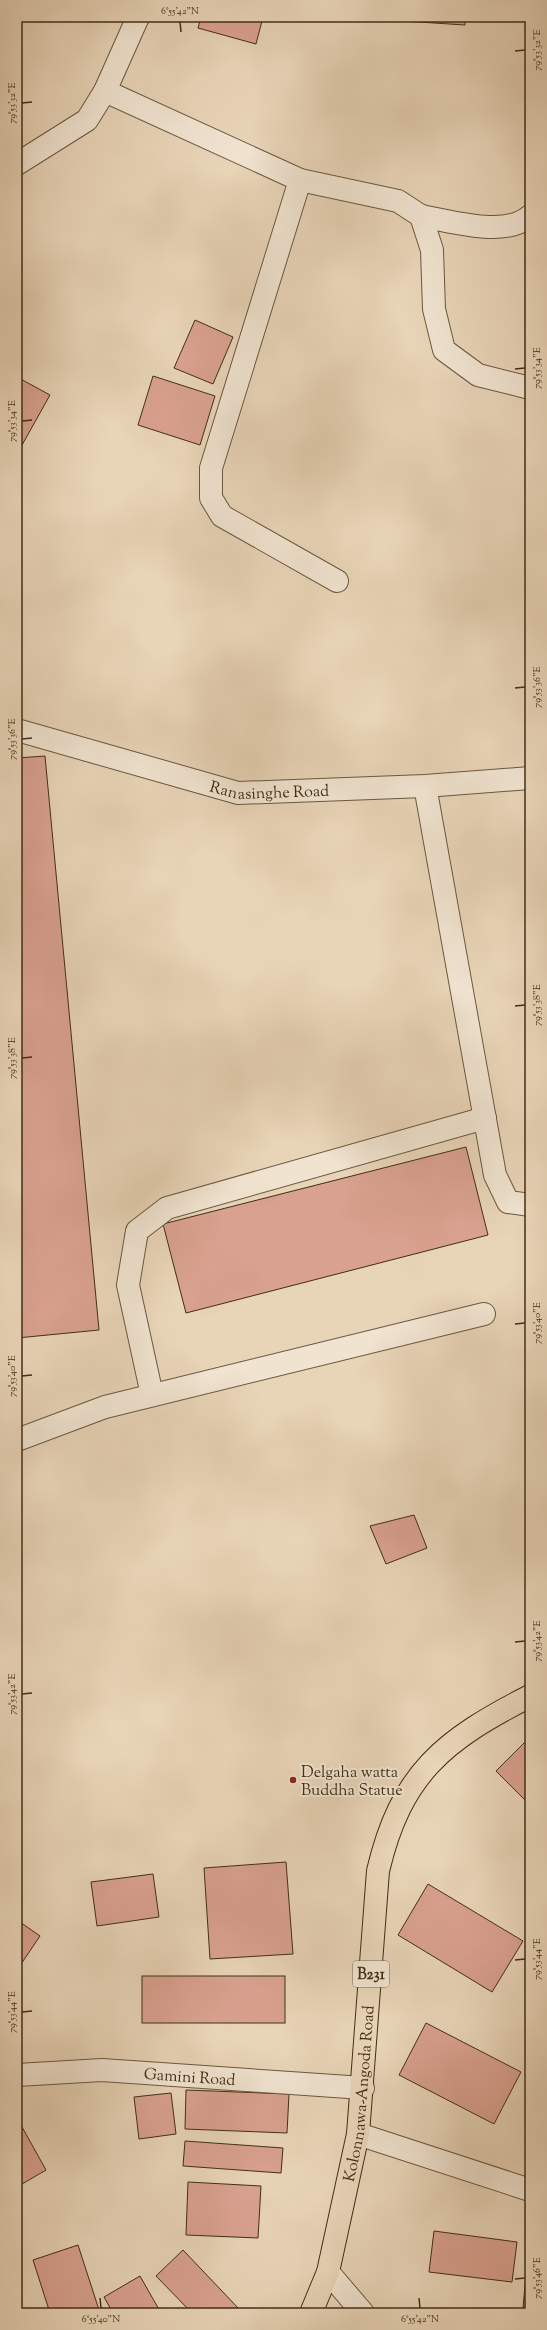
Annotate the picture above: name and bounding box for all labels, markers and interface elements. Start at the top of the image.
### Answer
text: 6°55'42"N [161,4,199,19]
text: 79°53'32"E [530,30,545,70]
text: 79°53'32"E [5,83,20,123]
text: 79°53'34"E [530,347,545,389]
text: 79°53'34"E [5,400,20,442]
text: 79°53'36"E [530,666,545,708]
text: 79°53'36"E [5,718,20,760]
street label: Ranasinghe Road [207,776,330,807]
text: 79°53'38"E [530,984,545,1026]
text: 79°53'38"E [5,1037,20,1079]
text: 79°53'40"E [530,1302,545,1344]
text: 79°53'40"E [5,1355,20,1397]
text: 79°53'42"E [530,1621,545,1661]
text: 79°53'42"E [5,1674,20,1714]
place label: Delgaha watta Buddha Statue [301,1762,403,1803]
marker: Delgaha watta Buddha Statue [288,1775,298,1785]
text: 79°53'44"E [530,1938,545,1980]
road number: B231 [353,1961,389,1987]
text: 79°53'44"E [5,1991,20,2033]
street label: Kolonnawa-Angoda Road [339,2005,382,2184]
street label: Gamini Road [143,2064,236,2093]
text: 79°53'46"E [530,2257,545,2299]
text: 6°55'40"N [82,2312,120,2327]
text: 6°55'42"N [401,2312,439,2327]

